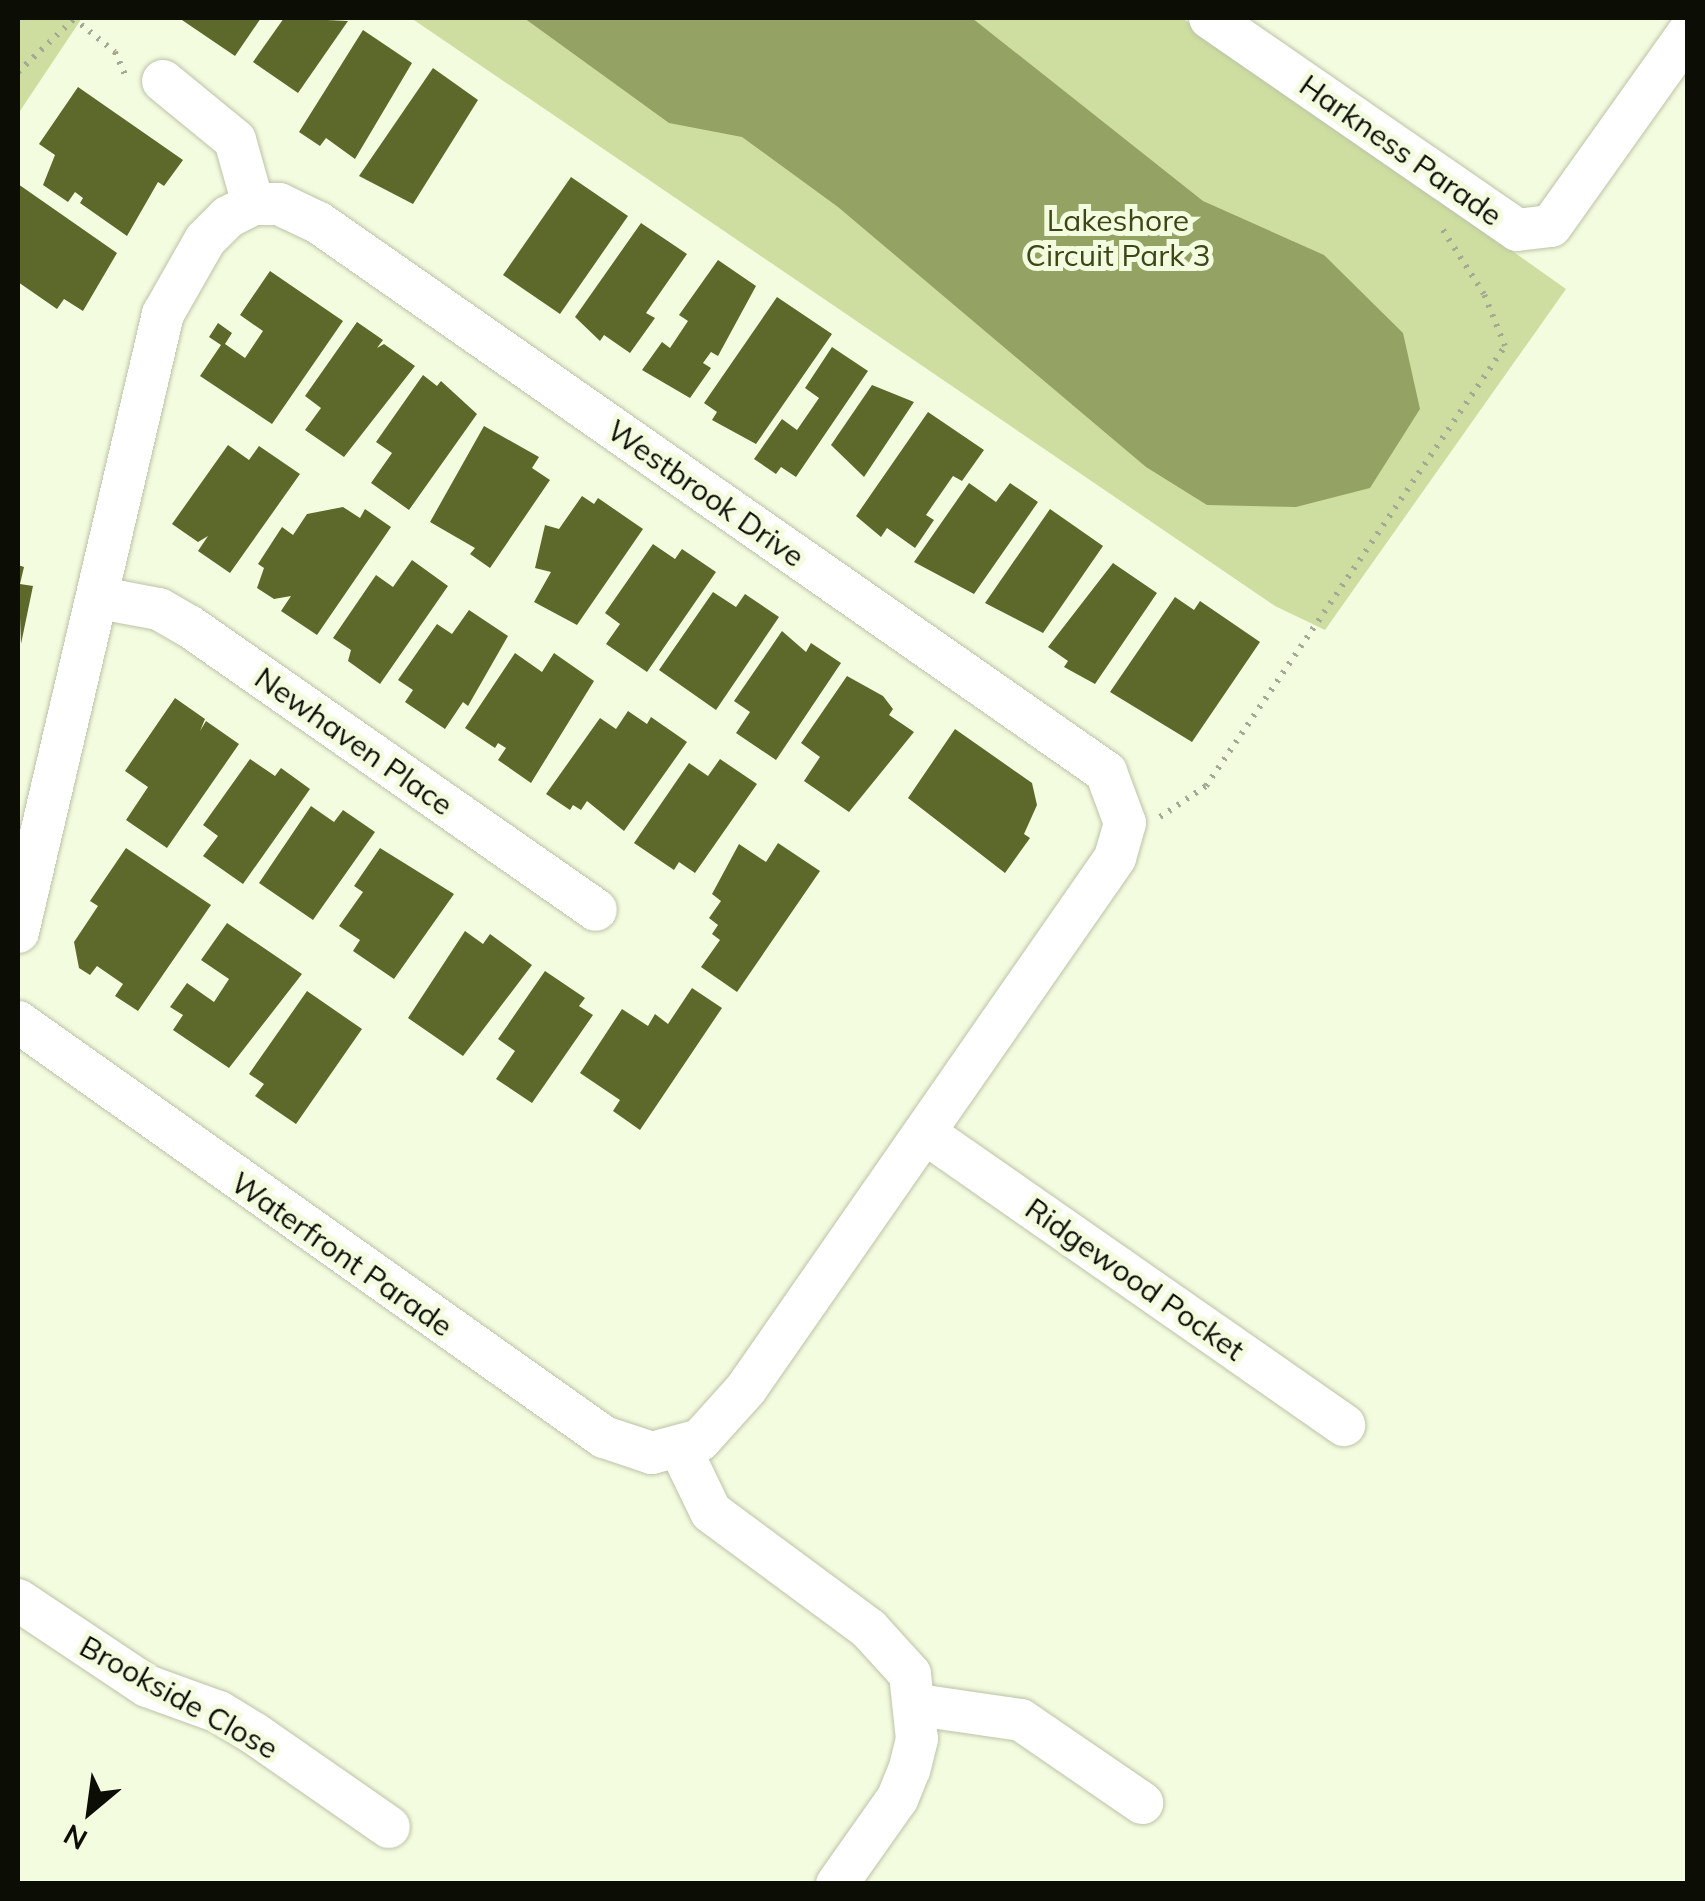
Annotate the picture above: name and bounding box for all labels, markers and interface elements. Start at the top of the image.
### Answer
street label: Harkness Parade [1293,67,1509,233]
park label: Lakeshore Circuit Park 3 [1026,202,1210,272]
street label: Westbrook Drive [601,412,811,574]
street label: Newhaven Place [248,659,460,823]
street label: Waterfront Parade [224,1164,460,1344]
street label: Ridgewood Pocket [1019,1190,1251,1368]
street label: Brookside Close [74,1628,284,1766]
north arrow [40,1761,140,1861]
text: N [57,1817,93,1858]

